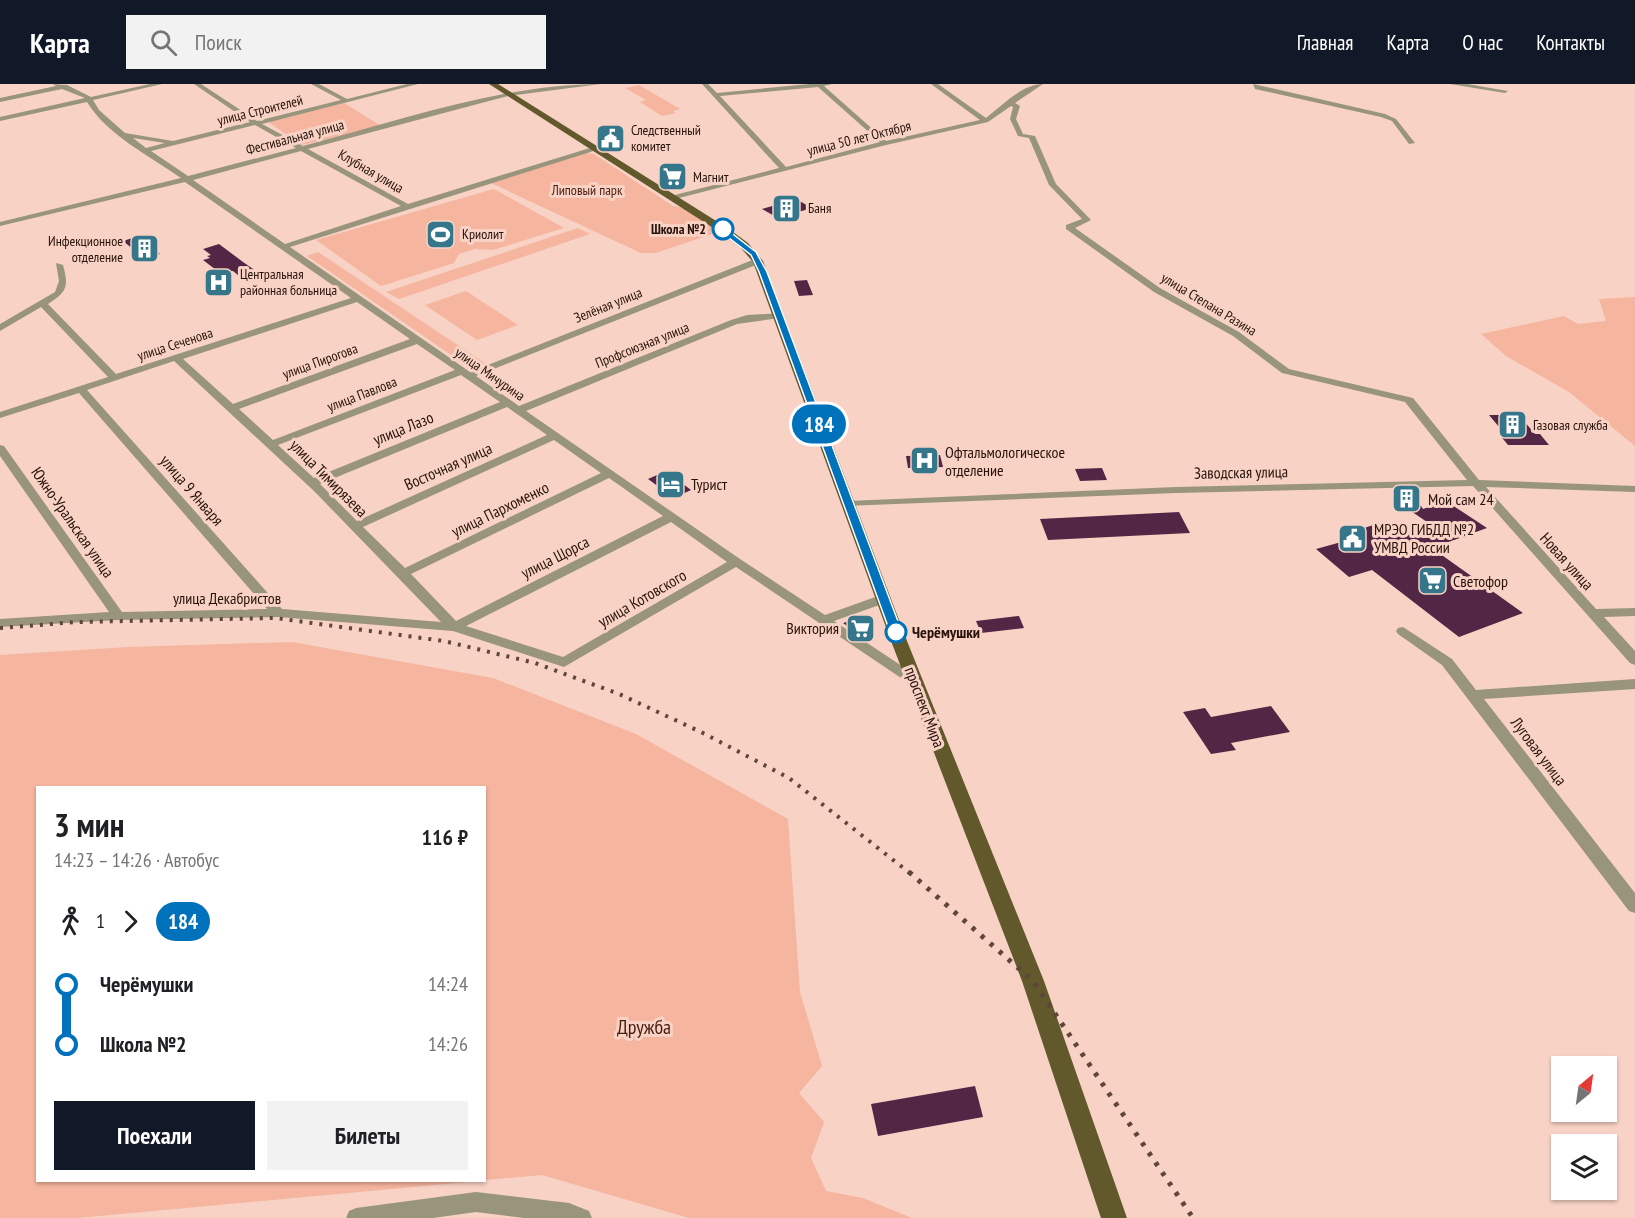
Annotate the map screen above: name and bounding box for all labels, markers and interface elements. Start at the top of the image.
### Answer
search box [126,15,546,69]
text: Карта [30,24,90,61]
icon: search [147,26,180,59]
text: Поиск [195,28,242,56]
text: Главная [1297,29,1353,56]
text: Карта [1386,29,1429,56]
text: О нас [1462,29,1503,56]
text: Контакты [1536,29,1605,56]
street label: улица Строителей [215,91,305,129]
street label: Фестивальная улица [244,115,346,159]
street label: улица 50 лет Октября [805,116,913,160]
place label: Следственный комитет [631,121,701,155]
public building icon: Следственный комитет [594,122,626,154]
street label: Клубная улица [335,145,407,197]
supermarket icon: Магнит [656,161,688,193]
place label: Магнит [693,168,729,186]
park label: Липовый парк [551,181,623,199]
building icon: Баня [771,192,803,224]
place label: Баня [808,199,831,217]
sports icon: Криолит [425,218,457,250]
marker: Школа №2 [712,218,734,240]
place label: Школа №2 [651,220,706,238]
place label: Криолит [462,225,504,243]
place label: Инфекционное отделение [48,232,123,266]
building icon: Инфекционное отделение [128,233,160,265]
place label: Центральная районная больница [240,265,337,299]
hospital icon: Центральная районная больница [203,266,235,298]
street label: улица Степана Разина [1158,268,1260,340]
street label: Зелёная улица [571,283,645,327]
street label: Профсоюзная улица [592,318,692,372]
street label: улица Сеченова [135,323,215,365]
street label: улица Пирогова [280,339,360,383]
street label: улица Мичурина [451,343,529,405]
street label: улица Павлова [325,372,399,416]
line badge: 184 [784,404,854,444]
street label: улица Лазо [370,407,436,449]
building icon: Газовая служба [1496,409,1528,441]
text: 184 [804,411,834,438]
place label: Газовая служба [1533,416,1608,434]
street label: улица Тимирязева [286,435,372,521]
street label: Восточная улица [401,438,495,494]
place label: Офтальмологическое отделение [945,442,1065,480]
hospital icon: Офтальмологическое отделение [908,445,940,477]
street label: улица 9 Января [156,451,228,529]
street label: Заводская улица [1194,461,1288,483]
street label: Южно-Уральская улица [27,463,119,581]
hotel icon: Турист [654,468,686,500]
place label: Турист [691,474,728,494]
street label: улица Пархоменко [448,477,552,541]
building icon: Мой сам 24 [1391,483,1423,515]
place label: Мой сам 24 [1428,489,1494,509]
place label: МРЭО ГИБДД №2 УМВД России [1374,519,1474,557]
public building icon: МРЭО ГИБДД №2 УМВД России [1337,522,1369,554]
street label: Новая улица [1536,528,1598,594]
street label: улица Щорса [518,531,592,583]
street label: улица Котовского [594,565,690,631]
supermarket icon: Светофор [1416,565,1448,597]
place label: Светофор [1453,571,1508,591]
street label: улица Декабристов [173,588,281,608]
supermarket icon: Виктория [844,612,876,644]
place label: Виктория [786,618,839,638]
marker: Черёмушки [885,621,907,643]
place label: Черёмушки [912,622,980,642]
street label: проспект Мира [900,664,950,750]
street label: Луговая улица [1506,712,1571,789]
text: 3 мин [54,803,124,846]
text: 116 ₽ [421,823,468,851]
text: 14:23 – 14:26 · Автобус [54,847,219,873]
icon: walk [54,905,87,938]
icon: forward [114,905,147,938]
text: 1 [96,908,105,934]
text: 184 [168,908,198,935]
text: Черёмушки [100,970,193,998]
text: 14:24 [428,971,468,997]
park label: Дружба [617,1014,671,1040]
text: Школа №2 [100,1030,187,1058]
text: 14:26 [428,1031,468,1057]
north arrow [1551,1056,1617,1122]
map controls [1551,1056,1617,1200]
button: Поехали [54,1101,255,1170]
button: Билеты [267,1101,468,1170]
button: layers [1551,1134,1617,1200]

